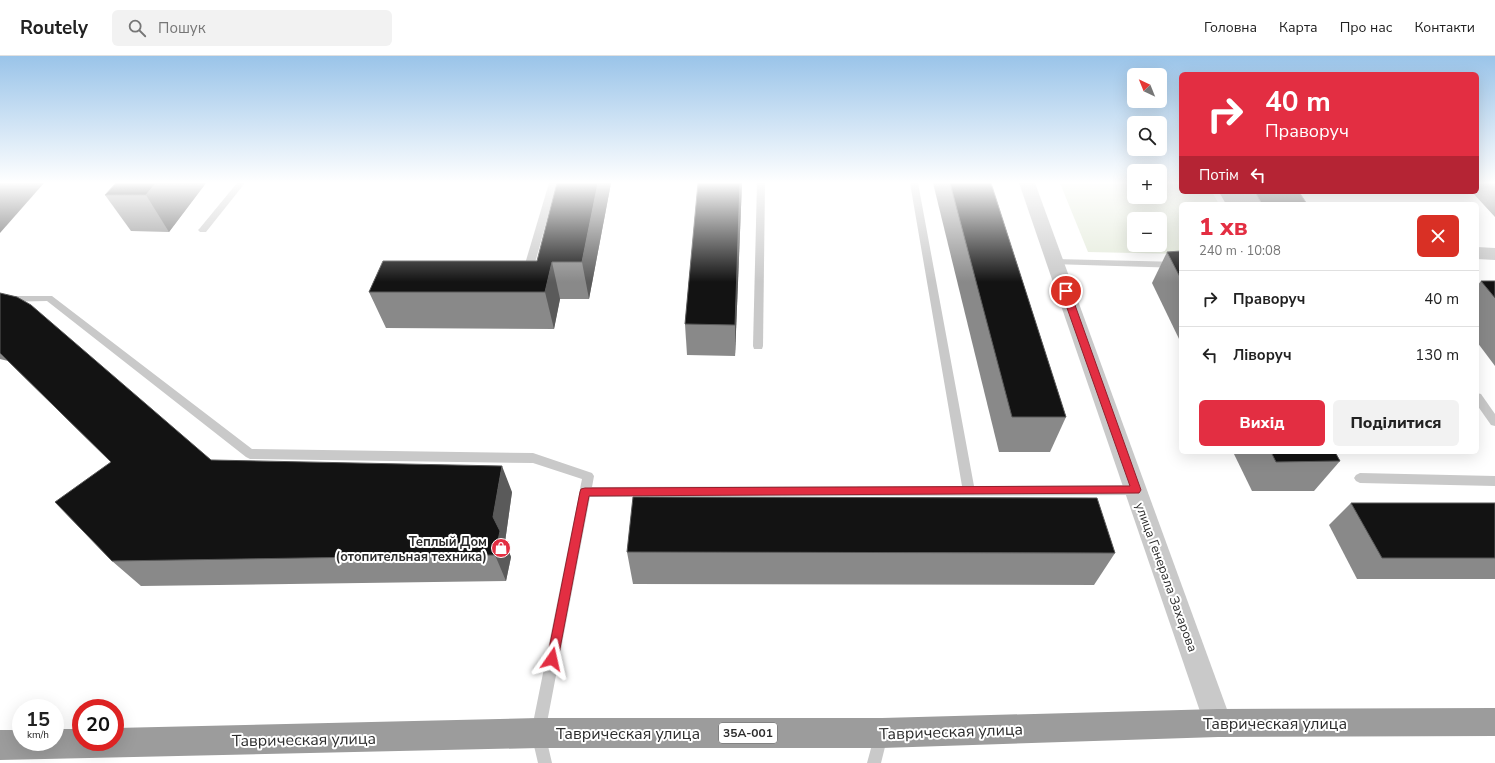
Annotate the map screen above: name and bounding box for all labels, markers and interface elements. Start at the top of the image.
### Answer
search box [112,10,392,46]
text: Routely [20,15,88,41]
icon: search [126,17,148,39]
text: Пошук [158,18,206,38]
text: Головна [1204,18,1257,37]
text: Карта [1279,18,1318,37]
text: Про нас [1340,18,1392,37]
text: Контакти [1414,18,1475,37]
north arrow [1127,68,1167,108]
map controls [1127,68,1167,252]
text: 40 m [1265,83,1331,121]
icon: right [1199,88,1251,140]
button: search [1127,116,1167,156]
text: Праворуч [1265,119,1349,143]
button: + [1127,164,1167,204]
icon: left [1247,164,1269,186]
text: Потім [1199,165,1239,185]
text: 1 хв [1199,211,1248,243]
button: − [1127,212,1167,252]
button: close [1417,215,1459,257]
text: 240 m · 10:08 [1199,242,1281,260]
pin [1049,274,1083,308]
icon: arrive [1055,280,1077,302]
icon: right [1199,288,1221,310]
text: Праворуч [1233,289,1305,309]
text: 40 m [1424,289,1459,309]
icon: left [1199,344,1221,366]
text: Ліворуч [1233,345,1292,365]
text: 130 m [1415,345,1459,365]
button: Вихід [1199,400,1325,446]
button: Поділитися [1333,400,1459,446]
street label: улица Генерала Захарова [1131,500,1201,655]
place label: Теплый Дом (отопительная техника) [336,533,487,566]
shop icon: Теплый Дом (отопительная техника) [490,537,512,559]
position arrow [531,638,573,680]
speed limit sign: 20 [72,699,124,751]
text: 15 [26,706,50,733]
street label: Таврическая улица [1203,713,1347,735]
street label: Таврическая улица [879,718,1023,746]
street label: Таврическая улица [556,723,700,745]
road number: 35А-001 [719,723,777,743]
text: km/h [27,728,49,742]
street label: Таврическая улица [232,728,376,752]

